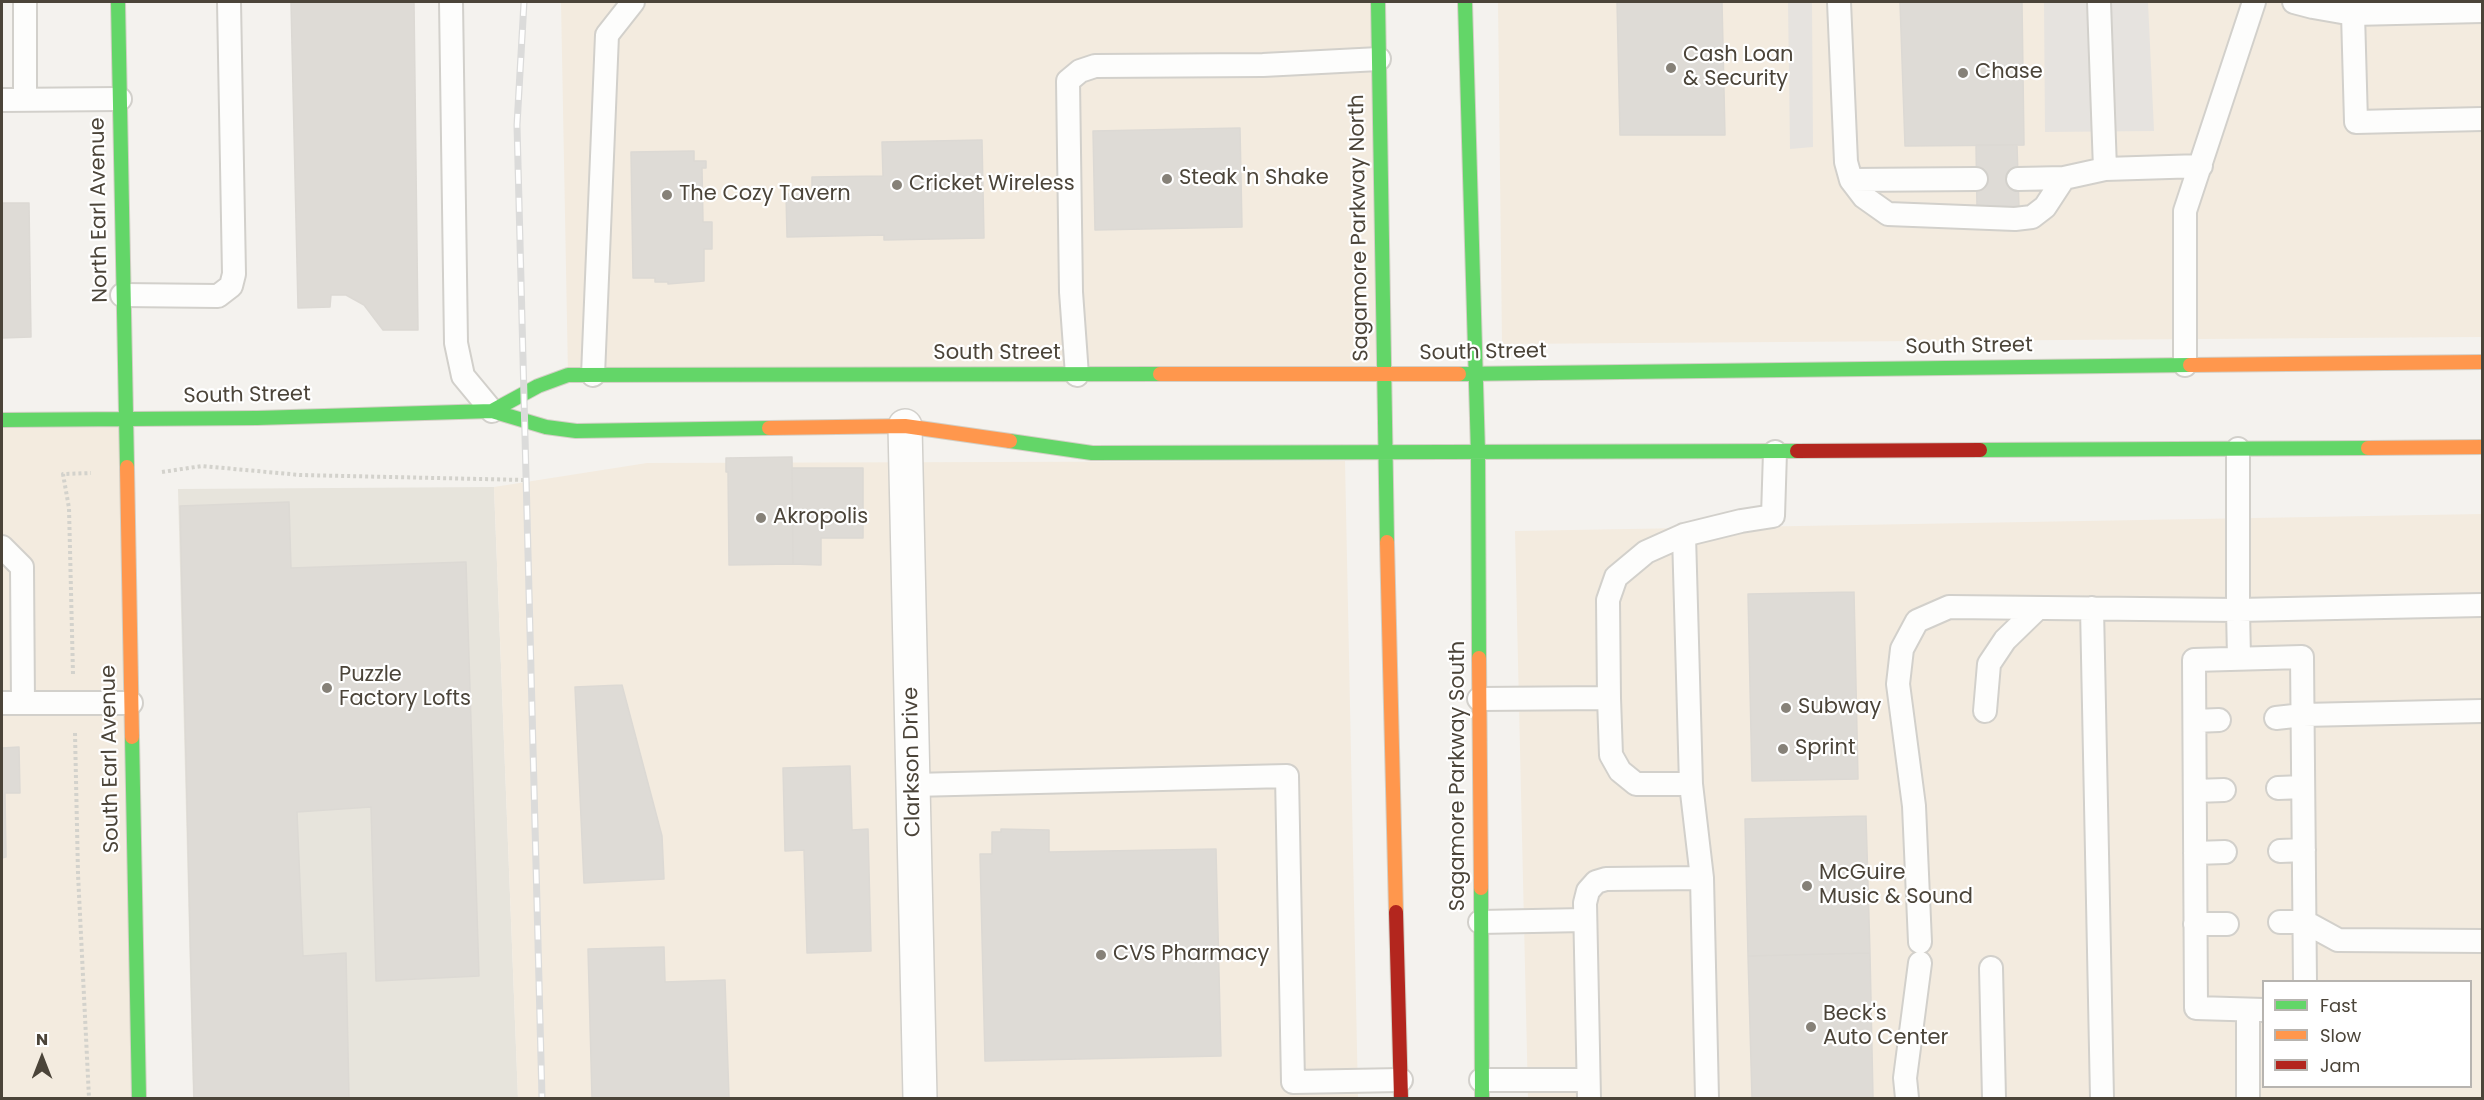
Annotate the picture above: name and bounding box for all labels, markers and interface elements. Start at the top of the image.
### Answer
place label: Cash Loan & Security [1683,43,1794,93]
place label: Chase [1975,60,2043,86]
marker: Cash Loan & Security [1664,61,1678,75]
marker: Chase [1956,66,1970,80]
street label: Sagamore Parkway North [1345,94,1375,362]
street label: North Earl Avenue [86,117,114,303]
place label: Steak 'n Shake [1179,166,1329,192]
place label: Cricket Wireless [909,172,1075,198]
marker: Steak 'n Shake [1160,172,1174,186]
marker: Cricket Wireless [890,178,904,192]
place label: The Cozy Tavern [679,182,851,208]
marker: The Cozy Tavern [660,188,674,202]
street label: South Street [1905,333,2033,361]
street label: South Street [1419,339,1547,367]
street label: South Street [933,341,1061,367]
street label: South Street [183,382,311,410]
place label: Akropolis [773,505,868,531]
marker: Akropolis [754,511,768,525]
street label: Sagamore Parkway South [1446,641,1472,911]
place label: Puzzle Factory Lofts [339,663,471,713]
street label: South Earl Avenue [97,665,125,853]
marker: Puzzle Factory Lofts [320,681,334,695]
street label: Clarkson Drive [899,687,927,837]
place label: Subway [1798,695,1881,721]
marker: Subway [1779,701,1793,715]
place label: Sprint [1795,736,1856,762]
marker: Sprint [1776,742,1790,756]
place label: McGuire Music & Sound [1819,861,1973,911]
marker: McGuire Music & Sound [1800,879,1814,893]
place label: CVS Pharmacy [1113,942,1269,968]
marker: CVS Pharmacy [1094,948,1108,962]
legend [2262,980,2472,1088]
text: Fast [2320,993,2357,1018]
place label: Beck's Auto Center [1823,1002,1948,1052]
marker: Beck's Auto Center [1804,1020,1818,1034]
text: Slow [2320,1023,2361,1048]
north arrow [12,1028,72,1088]
text: N [36,1028,48,1051]
text: Jam [2320,1053,2360,1078]

